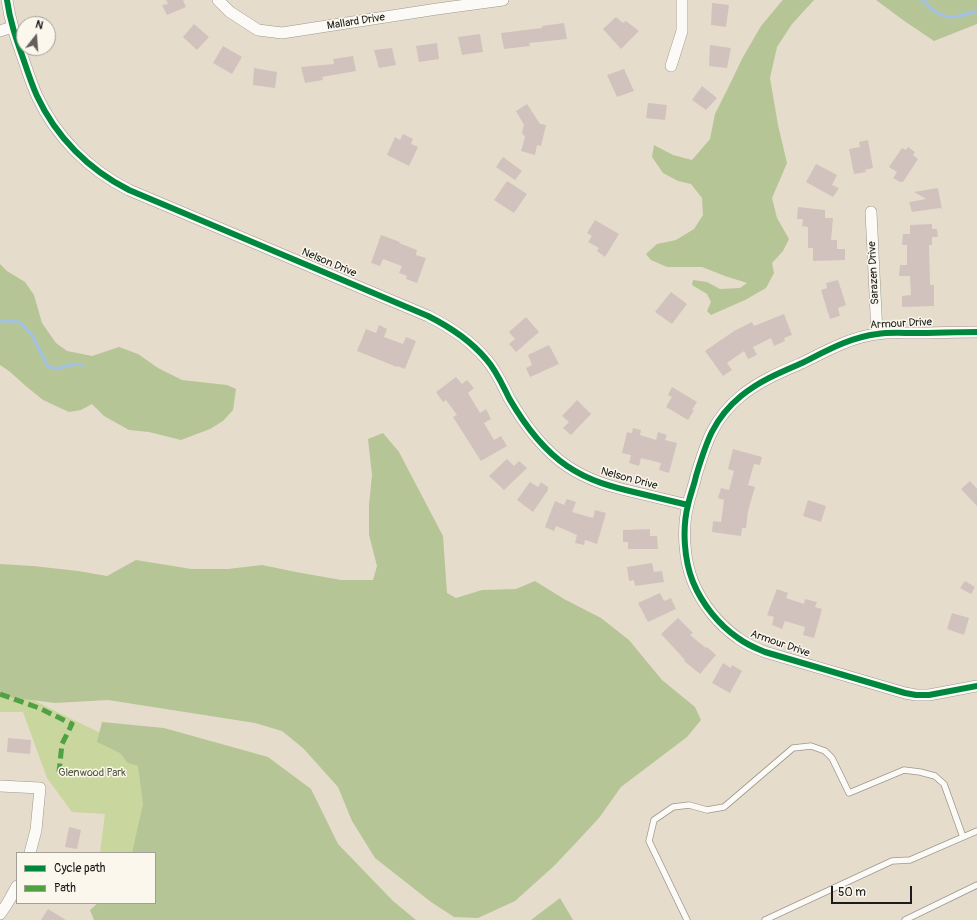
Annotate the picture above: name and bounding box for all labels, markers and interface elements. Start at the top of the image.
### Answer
street label: Mallard Drive [326,11,386,33]
north arrow [16,16,56,56]
text: N [34,18,45,32]
street label: Sarazen Drive [866,241,882,305]
street label: Nelson Drive [300,246,358,280]
street label: Armour Drive [870,316,932,332]
street label: Nelson Drive [599,465,659,493]
street label: Armour Drive [749,628,811,660]
park label: Glenwood Park [58,766,126,780]
legend [16,852,156,904]
text: Cycle path [54,861,105,876]
scale bar [833,878,914,904]
text: Path [54,881,76,896]
text: 50 m [838,885,866,900]

